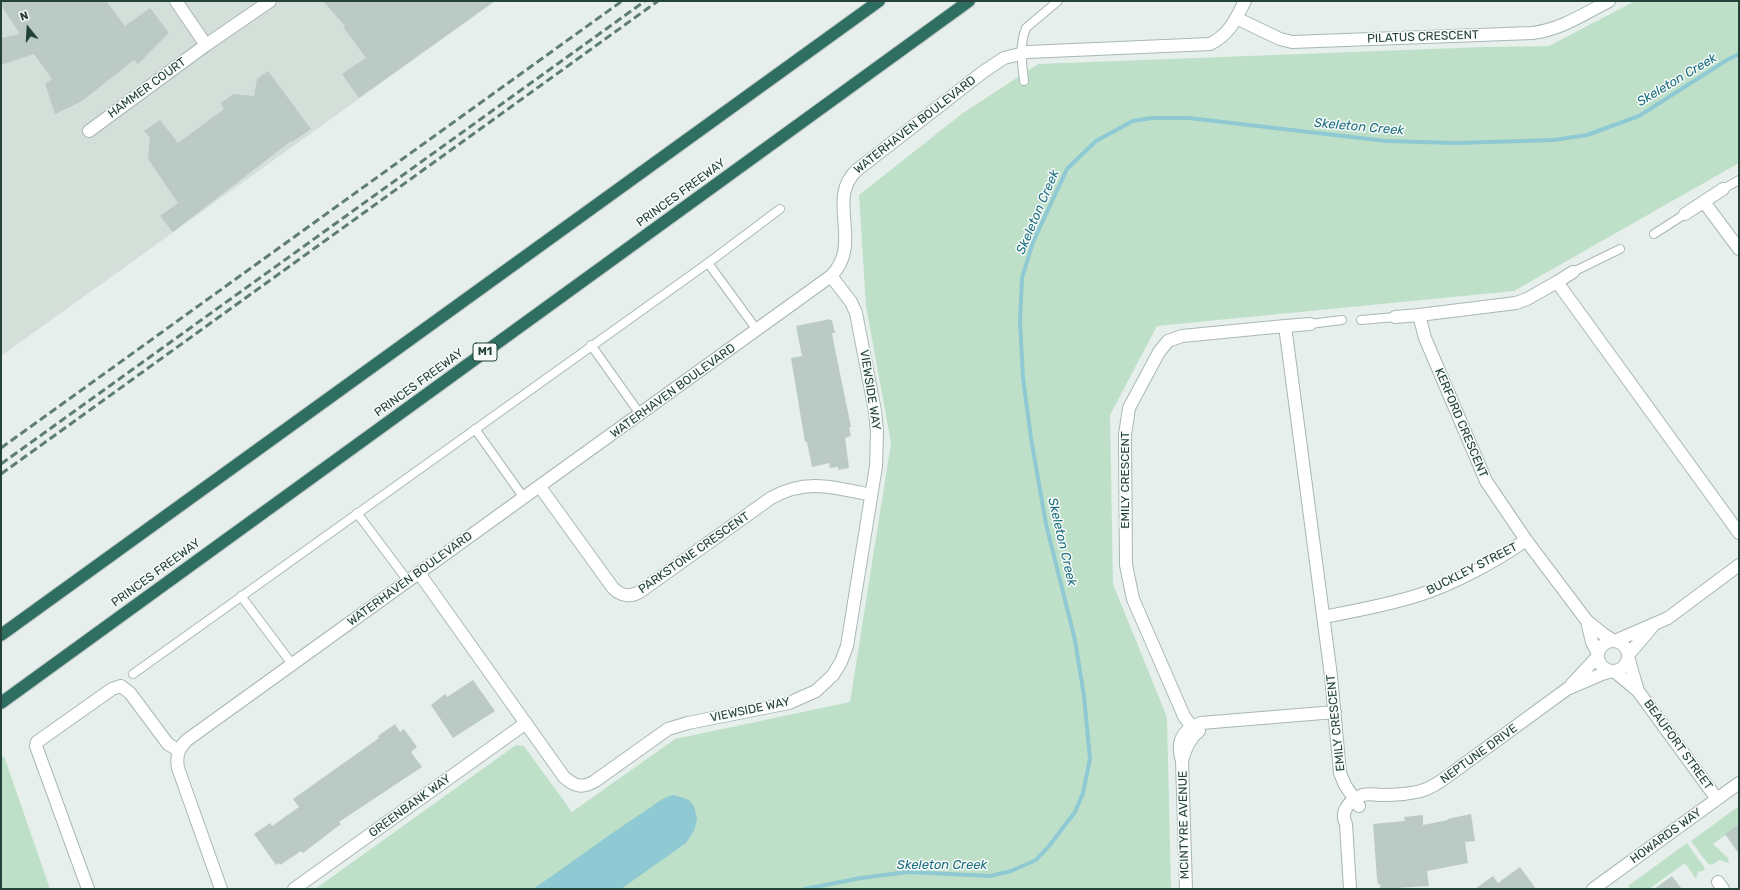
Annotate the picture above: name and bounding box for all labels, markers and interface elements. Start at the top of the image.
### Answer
north arrow [8,8,48,48]
text: N [18,9,30,24]
street label: PILATUS CRESCENT [1367,28,1479,46]
water label: Skeleton Creek [1634,50,1720,110]
street label: HAMMER COURT [105,55,189,121]
street label: WATERHAVEN BOULEVARD [851,73,979,177]
water label: Skeleton Creek [1313,115,1405,139]
street label: PRINCES FREEWAY [634,156,728,230]
water label: Skeleton Creek [1013,167,1063,257]
street label: WATERHAVEN BOULEVARD [608,341,738,441]
road number: M1 [473,343,497,361]
street label: PRINCES FREEWAY [372,346,466,420]
street label: VIEWSIDE WAY [857,349,883,431]
street label: KERFORD CRESCENT [1431,366,1491,480]
street label: EMILY CRESCENT [1119,431,1133,529]
water label: Skeleton Creek [1044,496,1080,588]
street label: PARKSTONE CRESCENT [636,509,752,597]
street label: WATERHAVEN BOULEVARD [345,529,475,629]
street label: PRINCES FREEWAY [109,536,203,610]
street label: BUCKLEY STREET [1424,540,1520,598]
street label: EMILY CRESCENT [1324,674,1348,772]
street label: VIEWSIDE WAY [709,694,791,726]
street label: BEAUFORT STREET [1640,697,1716,793]
street label: NEPTUNE DRIVE [1438,721,1520,787]
street label: GREENBANK WAY [366,771,454,841]
street label: MCINTYRE AVENUE [1176,771,1192,879]
street label: HOWARDS WAY [1628,805,1704,867]
water label: Skeleton Creek [897,857,987,873]

